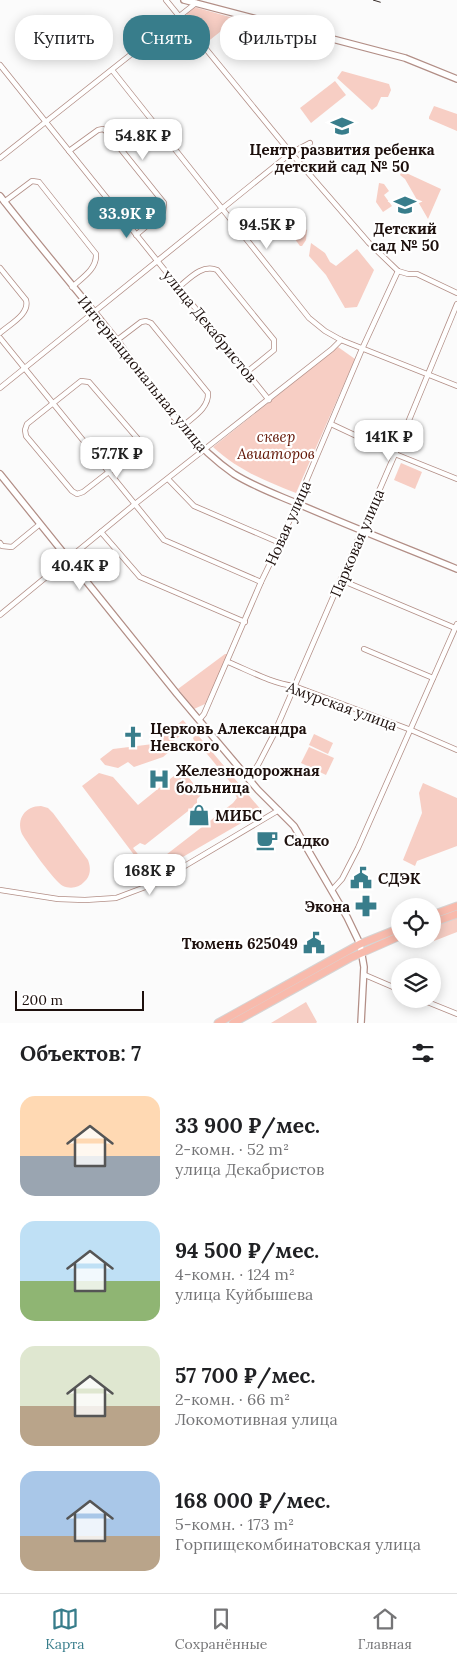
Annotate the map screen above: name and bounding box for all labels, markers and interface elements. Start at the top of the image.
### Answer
chip: Купить [15,15,113,60]
chip: Снять [123,15,210,60]
chip: Фильтры [220,15,335,60]
school or university icon: Центр развития ребенка детский сад № 50 [329,113,355,139]
pin: 54.8K ₽ [97,119,189,161]
text: 54.8K ₽ [115,125,171,145]
place label: Центр развития ребенка детский сад № 50 [249,140,435,176]
school or university icon: Детский сад № 50 [392,192,418,218]
pin: 33.9K ₽ [81,196,173,239]
text: 33.9K ₽ [99,203,155,223]
pin: 94.5K ₽ [221,208,313,250]
text: 94.5K ₽ [239,214,295,234]
place label: Детский сад № 50 [371,219,439,255]
street label: улица Декабристов [159,266,262,386]
street label: Интернациональная улица [74,292,212,456]
pin: 141K ₽ [348,420,430,462]
text: 141K ₽ [365,426,413,446]
park label: сквер Авиаторов [236,427,315,463]
pin: 57.7K ₽ [71,436,163,479]
text: 57.7K ₽ [91,443,143,463]
street label: Новая улица [261,477,315,568]
street label: Парковая улица [326,486,388,600]
pin: 40.4K ₽ [34,548,126,591]
text: 40.4K ₽ [52,555,108,575]
street label: Амурская улица [283,677,400,735]
place label: Церковь Александра Невского [150,719,307,755]
church icon: Церковь Александра Невского [120,724,146,750]
place label: Железнодорожная больница [176,761,320,797]
hospital icon: Железнодорожная больница [146,766,172,792]
shop icon: МИБС [186,802,212,828]
place label: МИБС [215,806,263,825]
cafe icon: Садко [254,827,280,853]
place label: Садко [284,831,330,850]
pin: 168K ₽ [109,854,191,896]
text: 168K ₽ [125,860,175,880]
public building icon: СДЭК [348,865,374,891]
place label: СДЭК [378,869,421,888]
pharmacy icon: Экона [353,893,379,919]
place label: Экона [305,897,350,916]
map controls [391,898,441,1008]
button: locate [391,898,441,948]
public building icon: Тюмень 625049 [301,930,327,956]
place label: Тюмень 625049 [182,934,298,953]
button: layers [391,958,441,1008]
scale bar [15,988,144,1011]
text: 200 m [22,991,63,1009]
icon: filters [409,1039,437,1067]
text: Объектов: 7 [20,1040,141,1067]
text: 33 900 ₽/мес. [175,1112,320,1139]
icon: home [60,1116,120,1176]
text: 2-комн. · 52 m² [175,1139,289,1159]
text: улица Декабристов [175,1159,324,1179]
text: 94 500 ₽/мес. [175,1237,319,1264]
icon: home [60,1241,120,1301]
text: 4-комн. · 124 m² [175,1264,295,1284]
text: улица Куйбышева [175,1284,313,1304]
text: 57 700 ₽/мес. [175,1362,315,1389]
icon: home [60,1366,120,1426]
text: 2-комн. · 66 m² [175,1389,290,1409]
text: Локомотивная улица [175,1409,338,1429]
text: 168 000 ₽/мес. [175,1487,330,1514]
icon: home [60,1491,120,1551]
text: 5-комн. · 173 m² [175,1514,294,1534]
text: Горпищекомбинатовская улица [175,1534,421,1554]
tab: Карта [45,1605,84,1653]
tab: Сохранённые [175,1605,267,1653]
tab: Главная [358,1605,412,1653]

